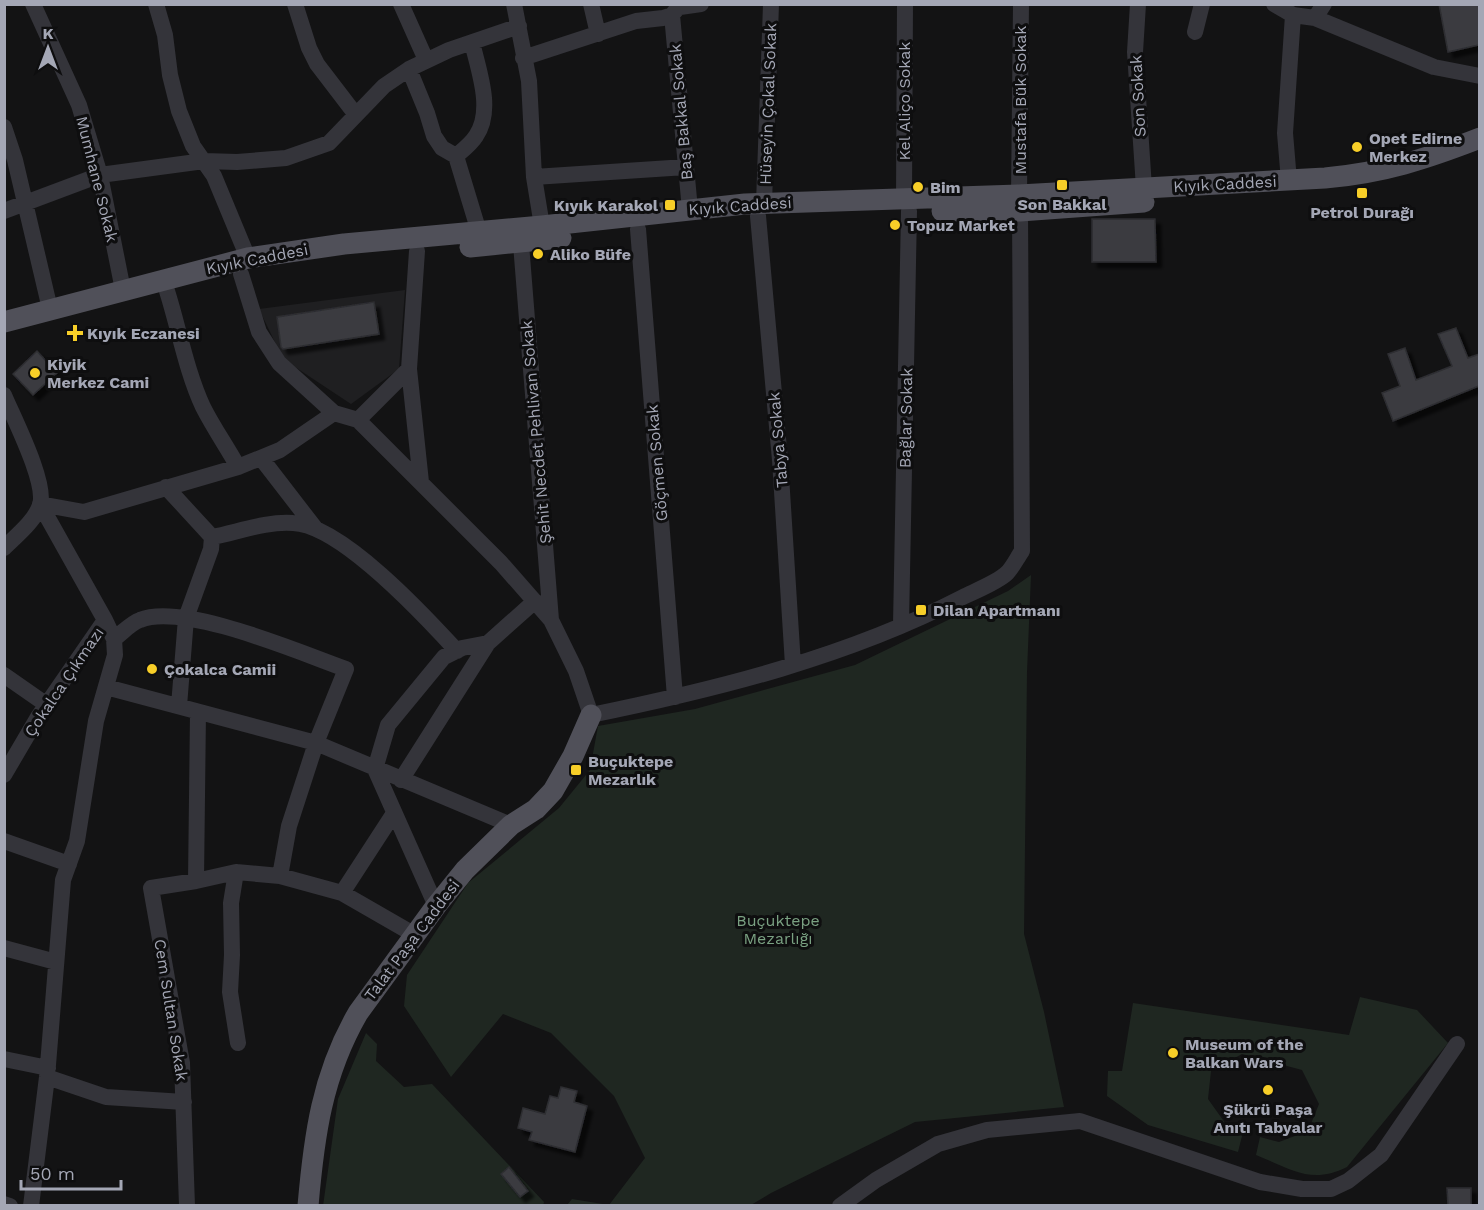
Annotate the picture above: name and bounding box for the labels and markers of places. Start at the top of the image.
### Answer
place label: Opet Edirne Merkez [1369,129,1462,166]
marker: Opet Edirne Merkez [1350,140,1364,154]
place label: Bim [930,178,961,197]
marker: Son Bakkal [1055,178,1069,192]
marker: Bim [911,180,925,194]
marker: Petrol Durağı [1355,186,1369,200]
place label: Son Bakkal [1018,195,1107,214]
place label: Kıyık Karakol [554,196,659,215]
marker: Kıyık Karakol [663,198,677,212]
place label: Petrol Durağı [1310,203,1414,222]
place label: Topuz Market [907,216,1015,235]
marker: Topuz Market [888,218,902,232]
place label: Aliko Büfe [550,245,631,264]
marker: Aliko Büfe [531,247,545,261]
place label: Kıyık Eczanesi [87,324,200,343]
marker: Kıyık Eczanesi [68,326,82,340]
place label: Kiyik Merkez Cami [47,355,149,392]
marker: Kiyik Merkez Cami [28,366,42,380]
place label: Dilan Apartmanı [933,601,1061,620]
marker: Dilan Apartmanı [914,603,928,617]
place label: Çokalca Camii [164,660,276,679]
marker: Çokalca Camii [145,662,159,676]
place label: Buçuktepe Mezarlık [588,752,673,789]
marker: Buçuktepe Mezarlık [569,763,583,777]
place label: Museum of the Balkan Wars [1185,1035,1303,1072]
marker: Museum of the Balkan Wars [1166,1046,1180,1060]
marker: Şükrü Paşa Anıtı Tabyalar [1261,1083,1275,1097]
place label: Şükrü Paşa Anıtı Tabyalar [1214,1100,1323,1137]

